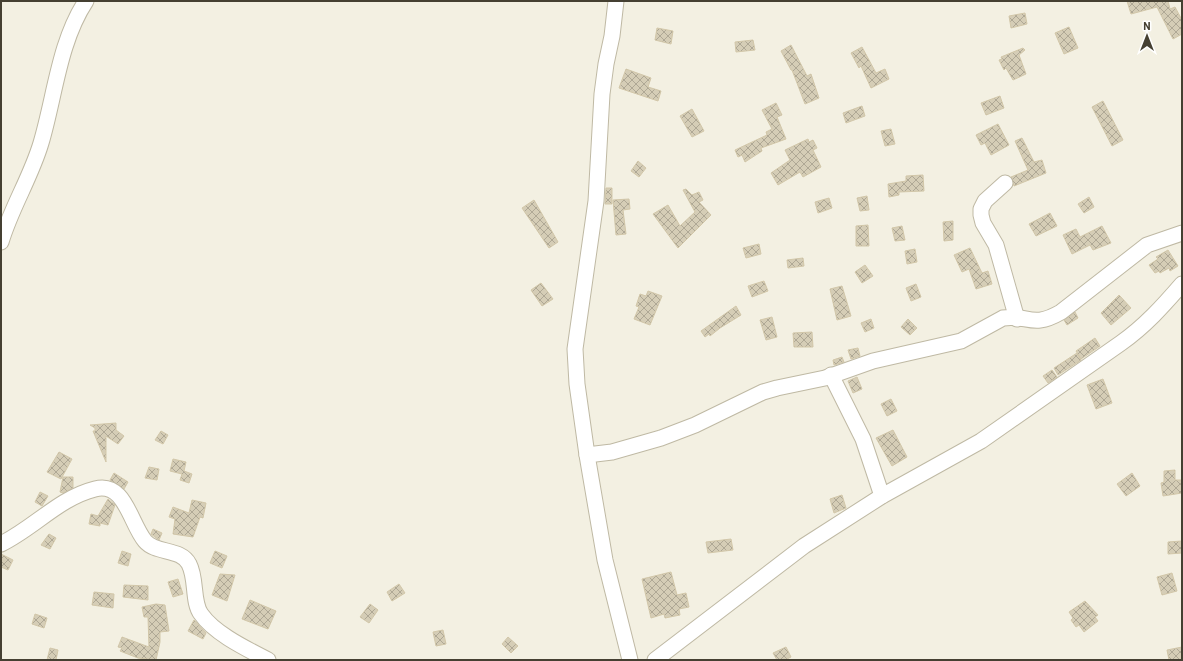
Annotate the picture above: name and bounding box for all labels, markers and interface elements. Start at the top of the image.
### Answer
north arrow [1127,16,1167,56]
text: N [1143,19,1151,32]

